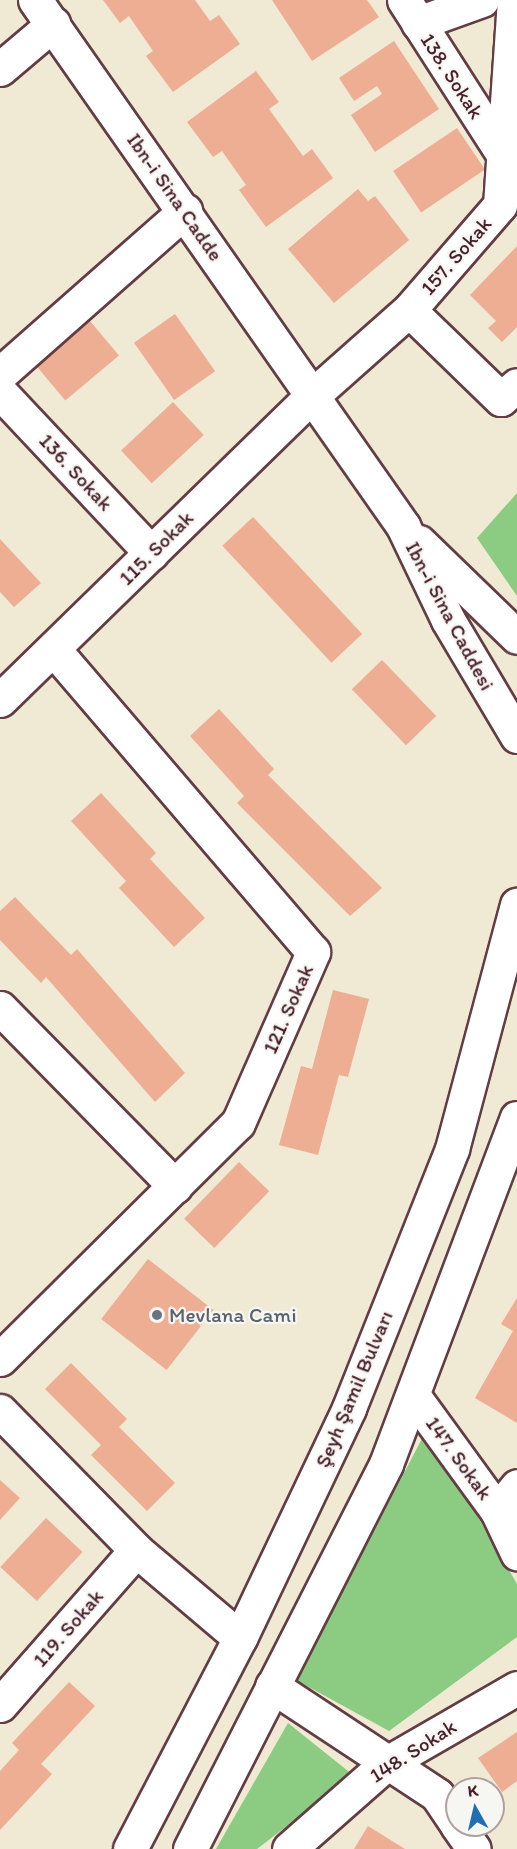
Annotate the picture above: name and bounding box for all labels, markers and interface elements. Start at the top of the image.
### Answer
street label: 138. Sokak [415,28,489,124]
street label: Ibn-i Sina Cadde [122,128,228,266]
street label: 157. Sokak [415,212,497,300]
street label: 136. Sokak [34,428,118,516]
street label: 115. Sokak [114,506,198,590]
street label: Ibn-i Sina Caddesi [400,537,500,695]
street label: 121. Sokak [257,961,319,1057]
place label: Mevlana Cami [169,1302,297,1328]
street label: Şeyh Şamil Bulvarı [309,1307,399,1471]
marker: Mevlana Cami [150,1308,164,1322]
street label: 147. Sokak [420,1411,498,1505]
street label: 119. Sokak [27,1584,109,1672]
street label: 148. Sokak [365,1714,461,1788]
north arrow [445,1777,505,1837]
text: K [466,1781,479,1801]

